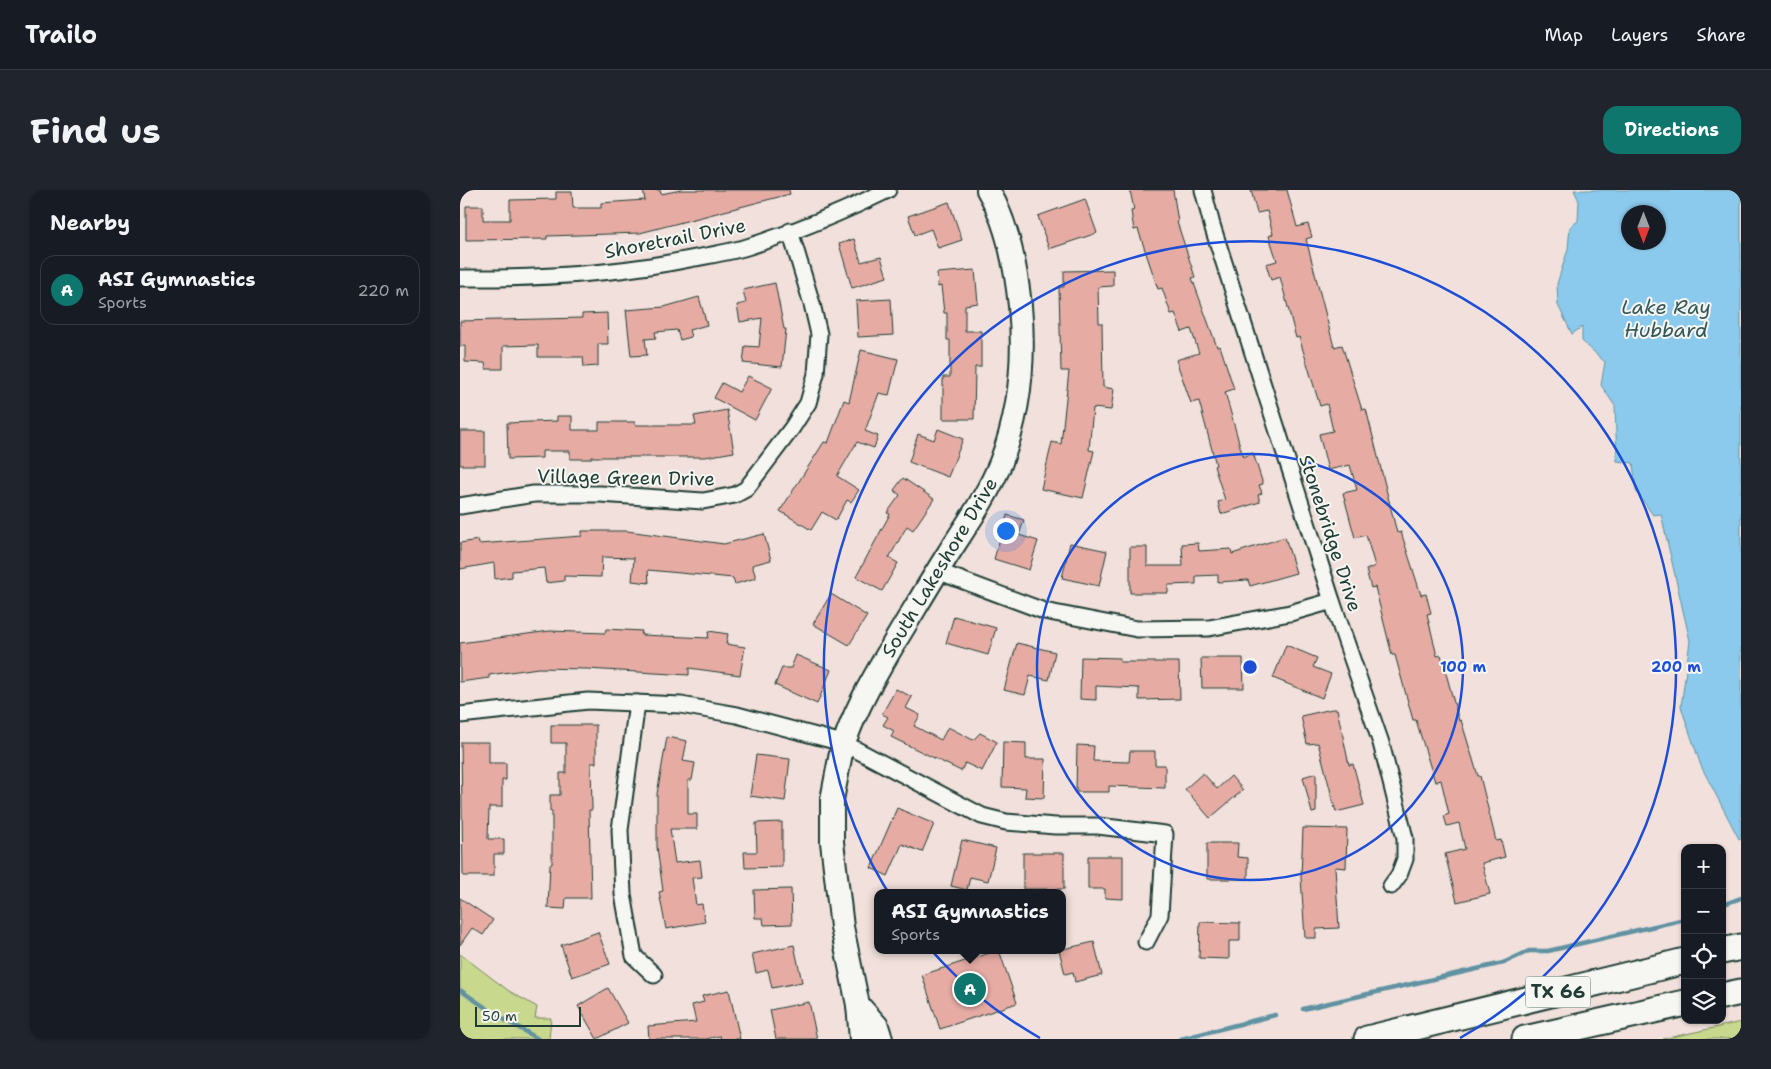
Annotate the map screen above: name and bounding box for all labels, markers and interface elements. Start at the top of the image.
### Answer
text: Trailo [25,19,97,51]
text: Map [1545,23,1583,47]
text: Layers [1611,23,1668,47]
text: Share [1696,23,1746,47]
button: Directions [1603,106,1741,154]
text: Find us [30,107,161,154]
north arrow [1621,205,1666,250]
text: Nearby [50,209,130,237]
street label: Shoretrail Drive [602,213,748,264]
text: ASI Gymnastics [98,267,256,292]
text: A [61,280,73,301]
text: 220 m [357,280,409,301]
text: Sports [98,292,147,313]
water label: Lake Ray Hubbard [1621,294,1711,343]
street label: Stonebridge Drive [1293,452,1368,615]
street label: Village Green Drive [537,463,715,492]
street label: South Lakeshore Drive [876,473,1003,662]
your location [993,518,1019,544]
text: 100 m [1440,657,1486,677]
text: 200 m [1651,657,1701,677]
centre of rings [1241,658,1259,676]
map controls [1681,844,1726,1024]
button: + [1681,844,1726,889]
popup [874,889,1066,954]
button: − [1681,889,1726,934]
text: ASI Gymnastics [891,899,1049,924]
text: Sports [891,924,940,945]
button: locate [1681,934,1726,979]
pin: A [954,970,986,1008]
road number: TX 66 [1526,976,1590,1008]
button: layers [1681,979,1726,1024]
scale bar [475,1004,581,1027]
text: 50 m [482,1007,517,1025]

